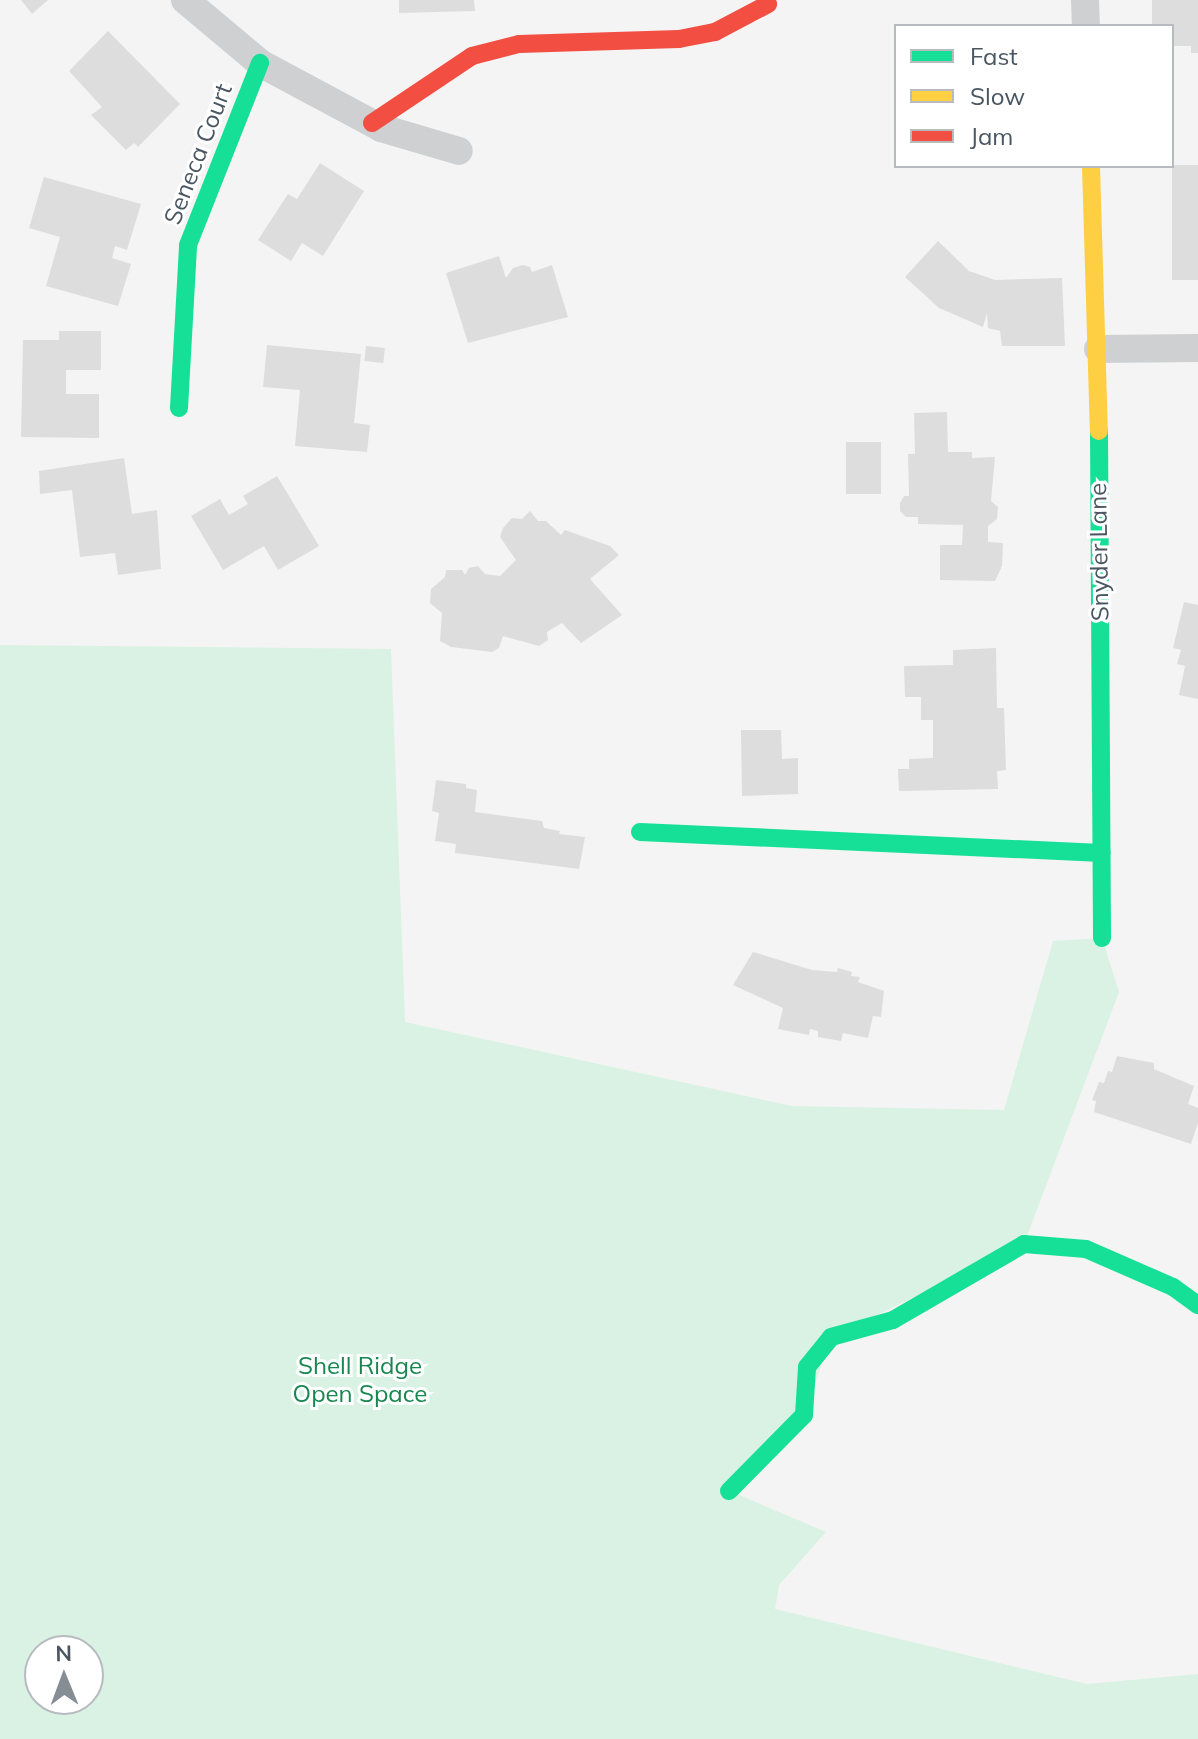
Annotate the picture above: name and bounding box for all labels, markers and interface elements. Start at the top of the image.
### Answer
legend [894,24,1174,168]
text: Fast [970,41,1018,71]
street label: Seneca Court [158,80,238,228]
text: Slow [970,81,1025,111]
text: Jam [970,121,1013,151]
street label: Snyder Lane [1083,483,1115,621]
park label: Shell Ridge Open Space [293,1352,427,1408]
north arrow [24,1635,104,1715]
text: N [55,1639,72,1667]

